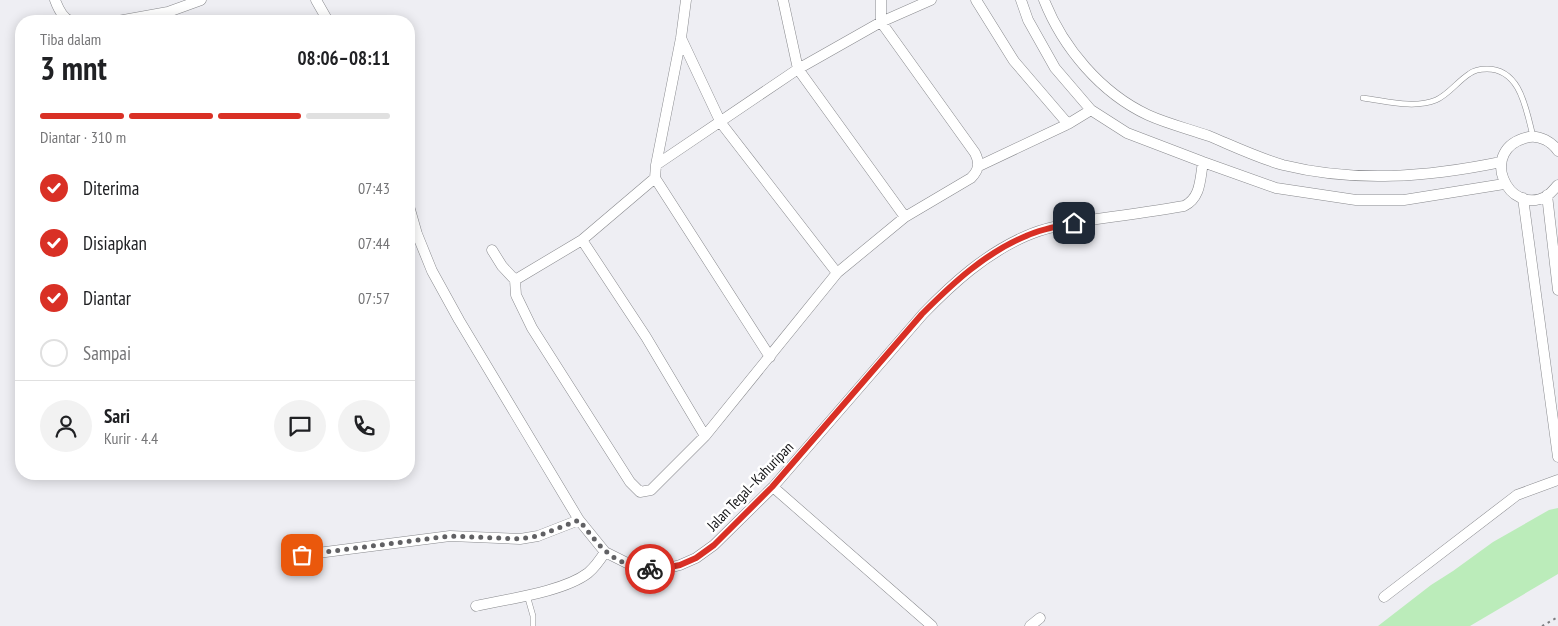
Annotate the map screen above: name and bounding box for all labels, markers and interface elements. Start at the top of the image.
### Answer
text: Tiba dalam [40,29,101,49]
text: 08:06–08:11 [297,46,390,70]
text: 3 mnt [40,47,107,89]
text: Diantar · 310 m [40,127,126,147]
icon: check [40,174,68,202]
text: Diterima [83,176,139,200]
text: 07:43 [358,178,390,198]
pin [1053,202,1095,244]
icon: home [1060,209,1088,237]
icon: check [40,229,68,257]
text: Disiapkan [83,231,147,255]
text: 07:44 [358,233,390,253]
icon: check [40,284,68,312]
text: Diantar [83,286,131,310]
text: 07:57 [358,288,390,308]
text: Sampai [83,341,131,365]
button: person [40,400,92,452]
button: chat [274,400,326,452]
button: phone [338,400,390,452]
text: Sari [104,404,130,428]
text: Kurir · 4.4 [104,428,158,448]
street label: Jalan Tegal–Kahuripan [702,438,797,535]
pin [281,534,323,576]
icon: bag [288,541,316,569]
courier [625,544,675,594]
icon: bike [636,555,664,583]

